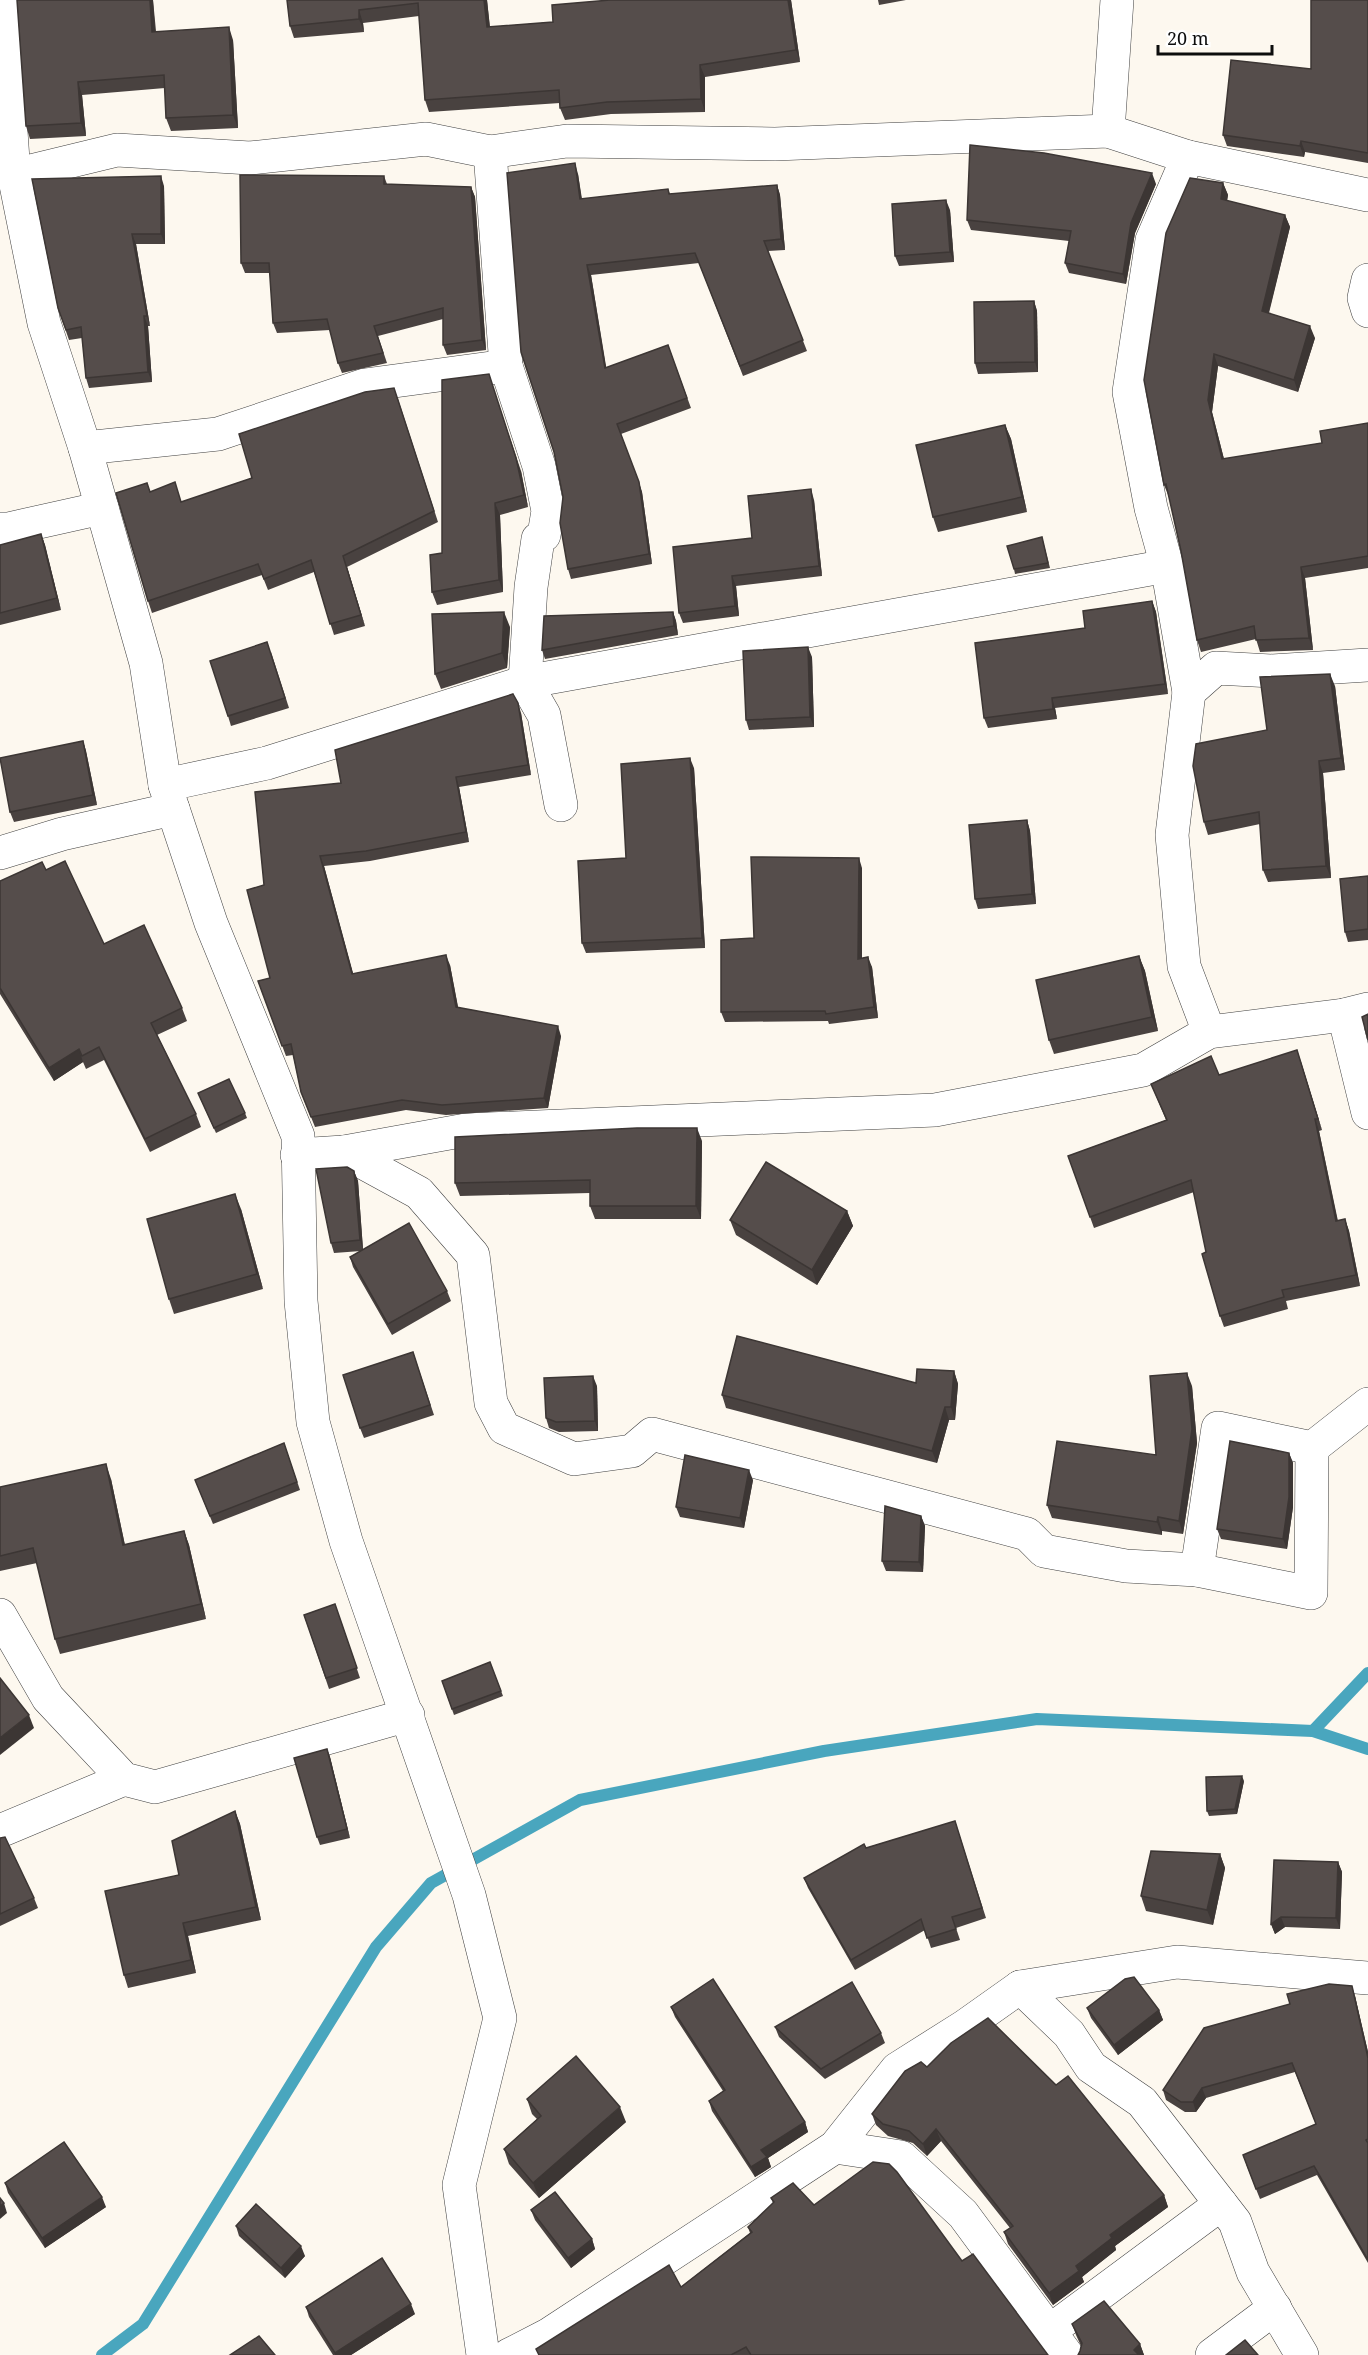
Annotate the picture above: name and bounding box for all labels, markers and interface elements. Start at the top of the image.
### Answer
scale bar [1158,18,1272,56]
text: 20 m [1167,26,1209,50]

